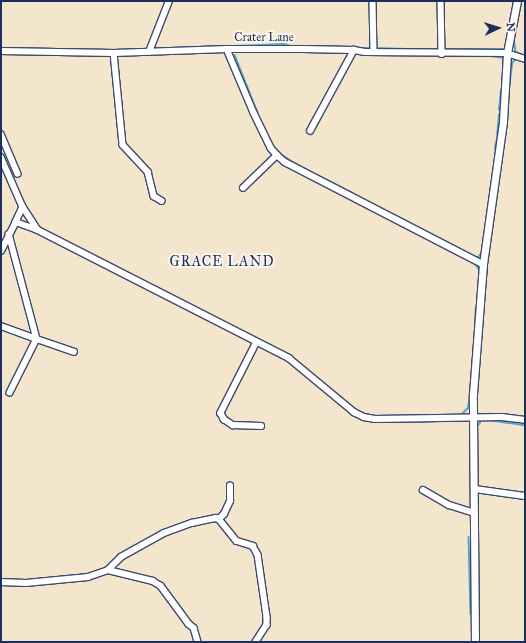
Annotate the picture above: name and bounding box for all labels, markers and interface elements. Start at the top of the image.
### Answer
north arrow [478,8,518,48]
text: N [504,22,517,32]
street label: Crater Lane [234,31,294,45]
district label: GRACE LAND [170,254,274,270]

